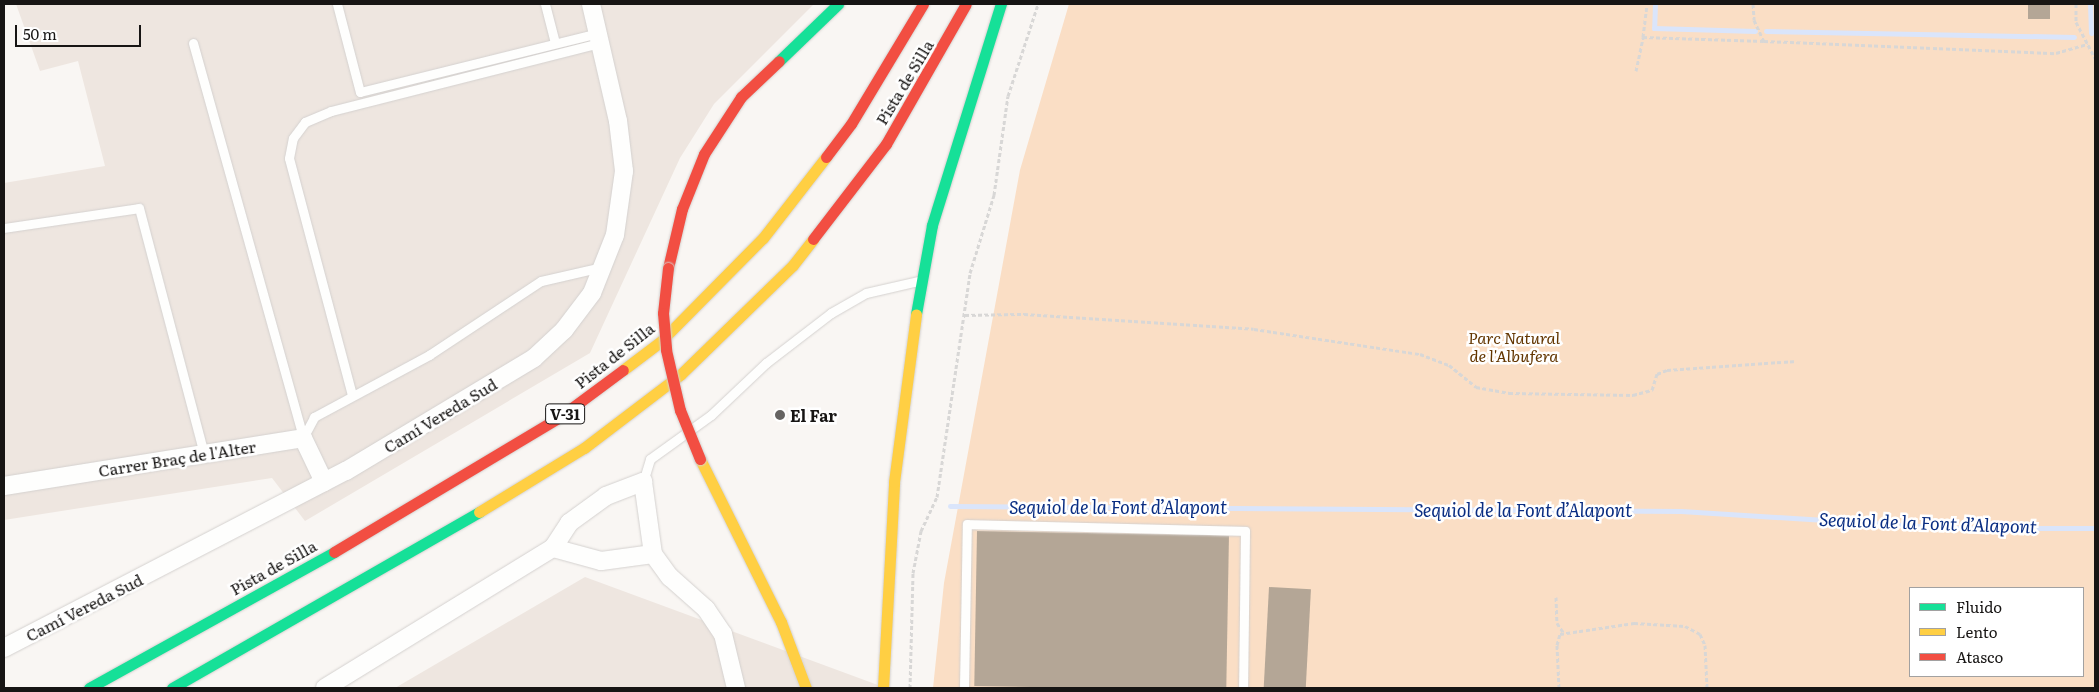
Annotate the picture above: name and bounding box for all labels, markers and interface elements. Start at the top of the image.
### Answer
scale bar [18,15,144,47]
text: 50 m [23,22,57,45]
street label: Pista de Silla [871,36,937,128]
street label: Pista de Silla [570,318,658,392]
park label: Parc Natural de l'Albufera [1468,327,1560,365]
street label: Camí Vereda Sud [380,374,500,456]
road number: V-31 [545,402,585,426]
place label: El Far [790,405,837,425]
marker: El Far [774,409,786,421]
street label: Carrer Braç de l'Alter [97,436,257,480]
water label: Sequiol de la Font d’Alapont [1009,496,1227,518]
water label: Sequiol de la Font d’Alapont [1414,499,1632,521]
water label: Sequiol de la Font d’Alapont [1819,508,2037,538]
street label: Pista de Silla [227,535,319,599]
street label: Camí Vereda Sud [22,569,146,645]
legend [1909,587,2084,677]
text: Fluido [1956,595,2002,618]
text: Lento [1956,620,1997,643]
text: Atasco [1956,645,2003,668]

